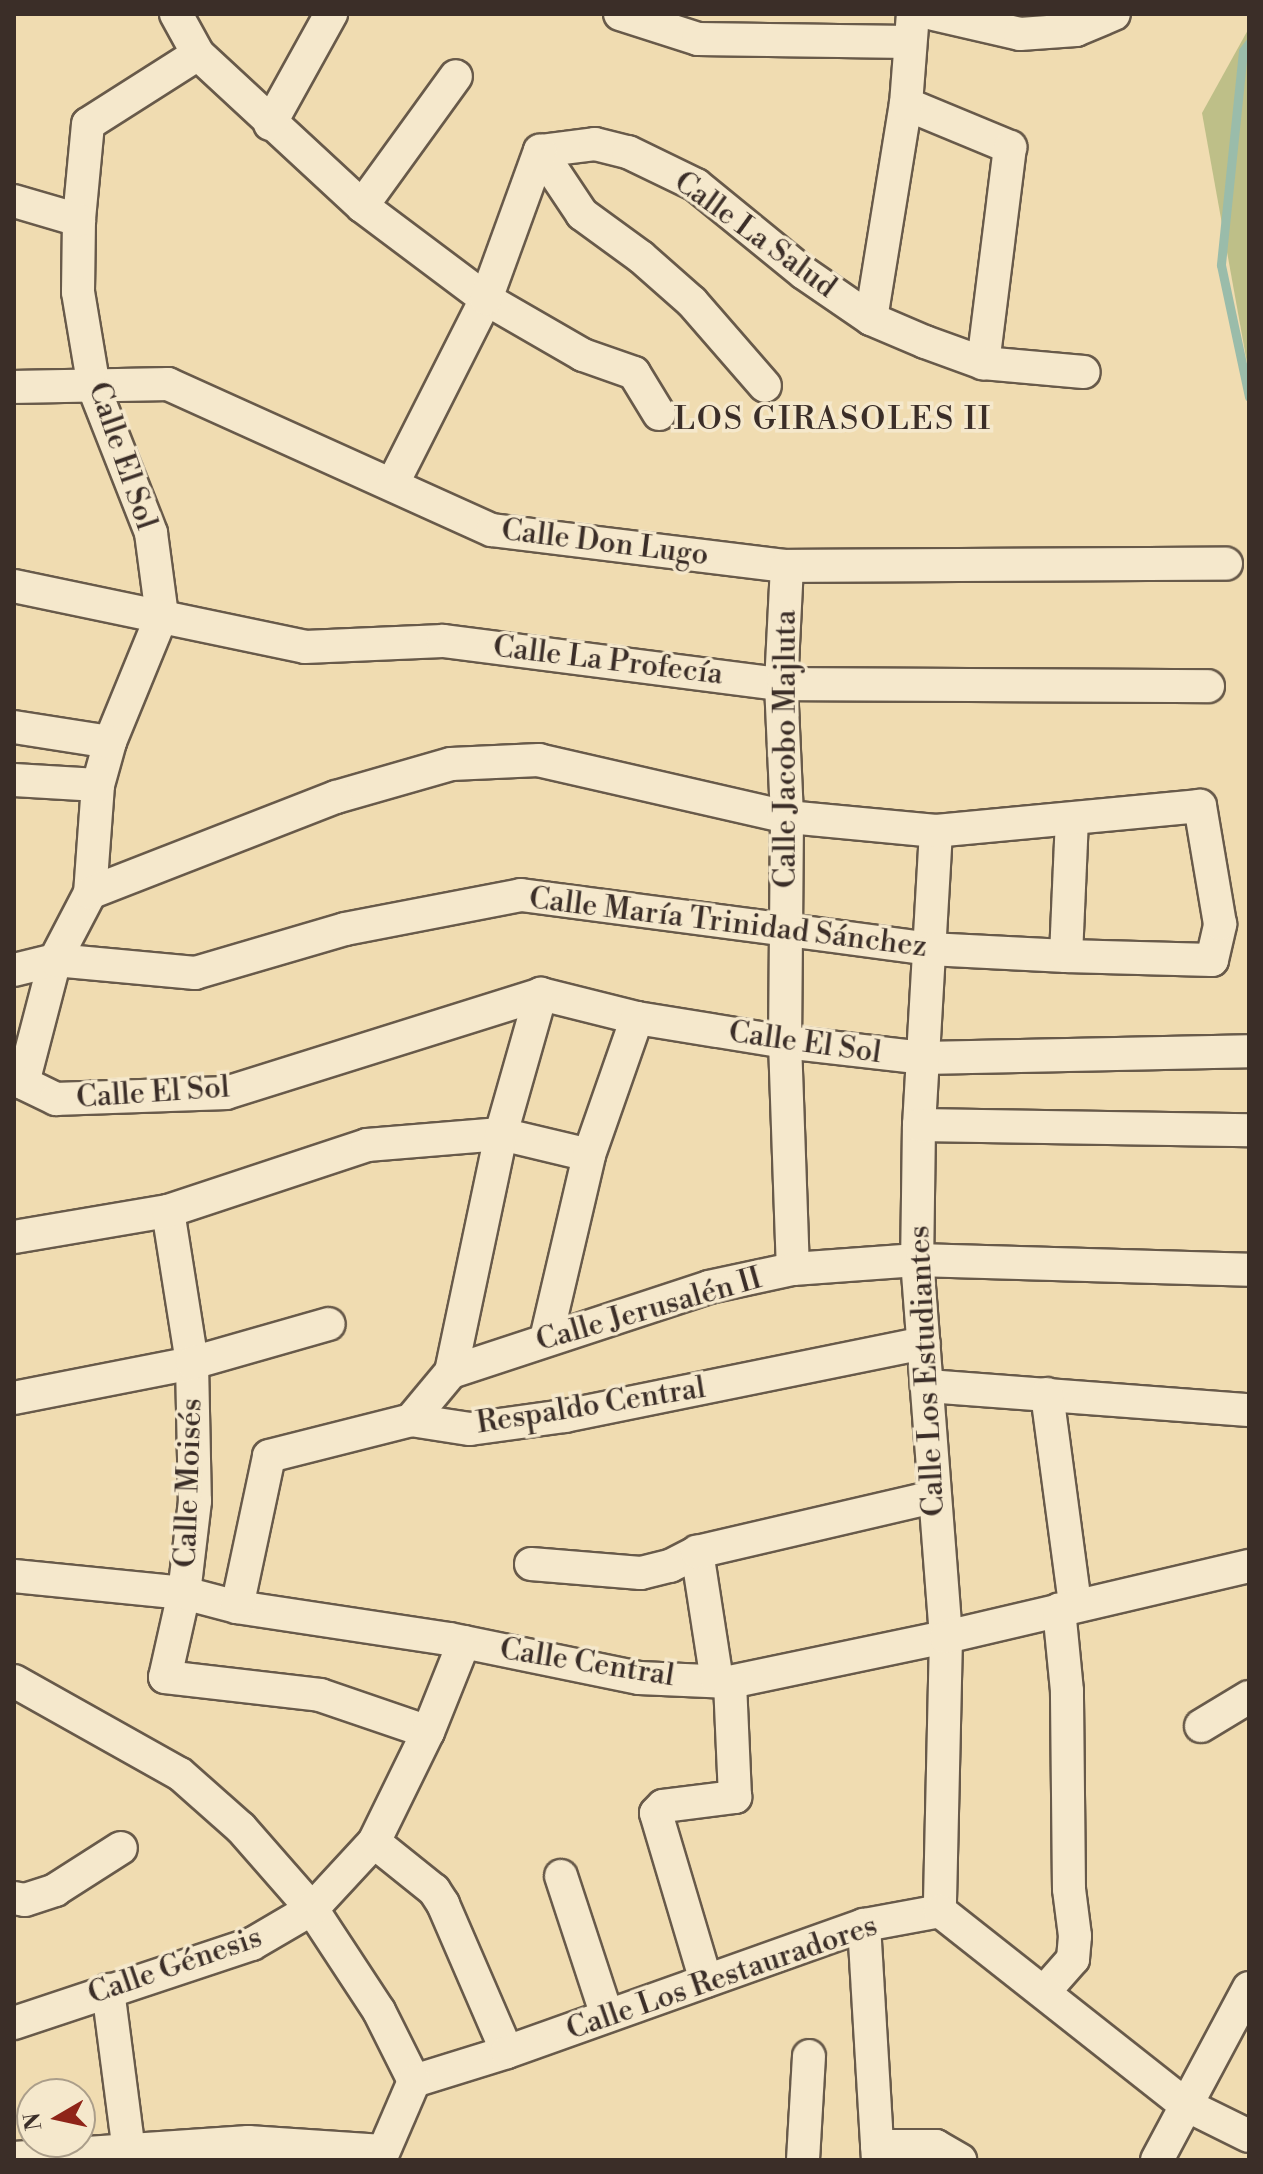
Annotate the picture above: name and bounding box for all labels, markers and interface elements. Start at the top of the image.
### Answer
street label: Calle La Salud [667,164,843,306]
street label: Calle El Sol [80,378,164,534]
district label: LOS GIRASOLES II [674,400,992,438]
street label: Calle Don Lugo [499,512,711,574]
street label: Calle Jacobo Majluta [768,610,804,888]
street label: Calle La Profecía [491,629,725,693]
street label: Calle María Trinidad Sánchez [527,881,929,965]
street label: Calle El Sol [726,1014,884,1072]
street label: Calle El Sol [75,1070,231,1116]
street label: Calle Los Estudiantes [901,1225,953,1517]
street label: Calle Jerusalén II [532,1261,766,1359]
street label: Respaldo Central [474,1370,708,1442]
street label: Calle Moisés [168,1398,210,1568]
street label: Calle Central [497,1631,677,1695]
street label: Calle Los Restauradores [562,1908,882,2048]
street label: Calle Génesis [83,1919,267,2013]
north arrow [16,2078,96,2158]
text: N [19,2111,48,2132]

